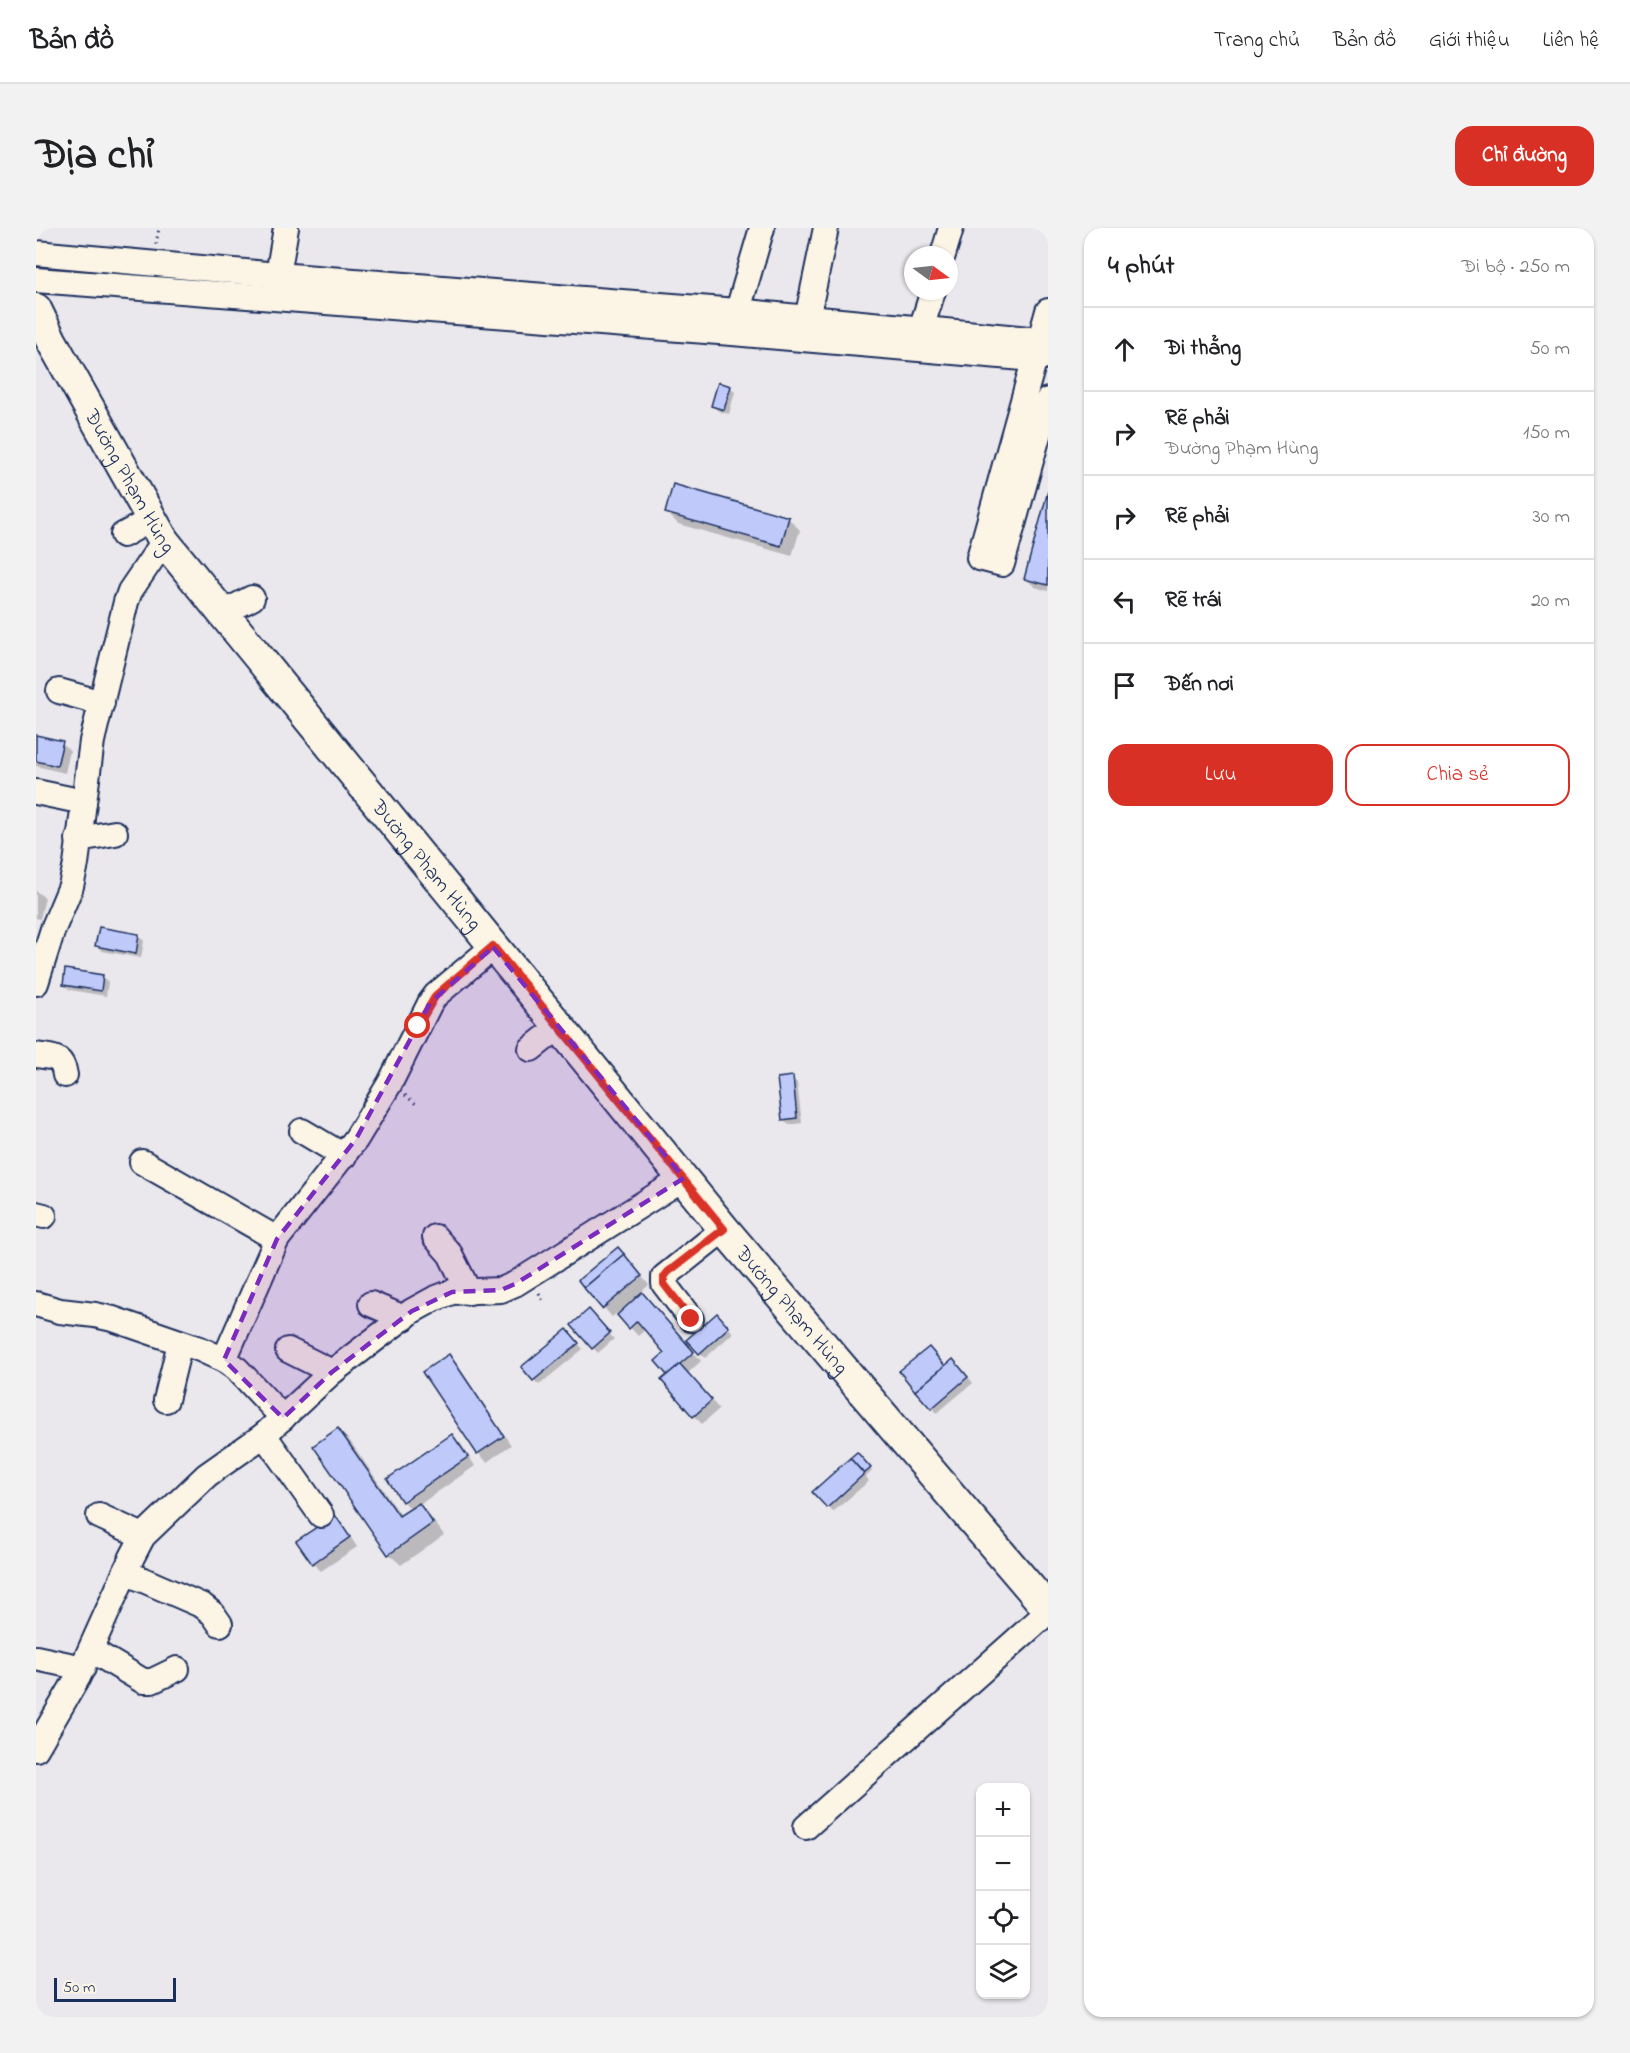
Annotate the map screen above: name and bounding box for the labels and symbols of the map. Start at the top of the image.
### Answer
north arrow [904,246,958,300]
street label: Đường Phạm Hùng [75,403,181,562]
street label: Đường Phạm Hùng [363,793,488,939]
route start [404,1012,430,1038]
street label: Đường Phạm Hùng [727,1239,855,1383]
route end [677,1305,703,1331]
scale bar [54,1975,176,2002]

